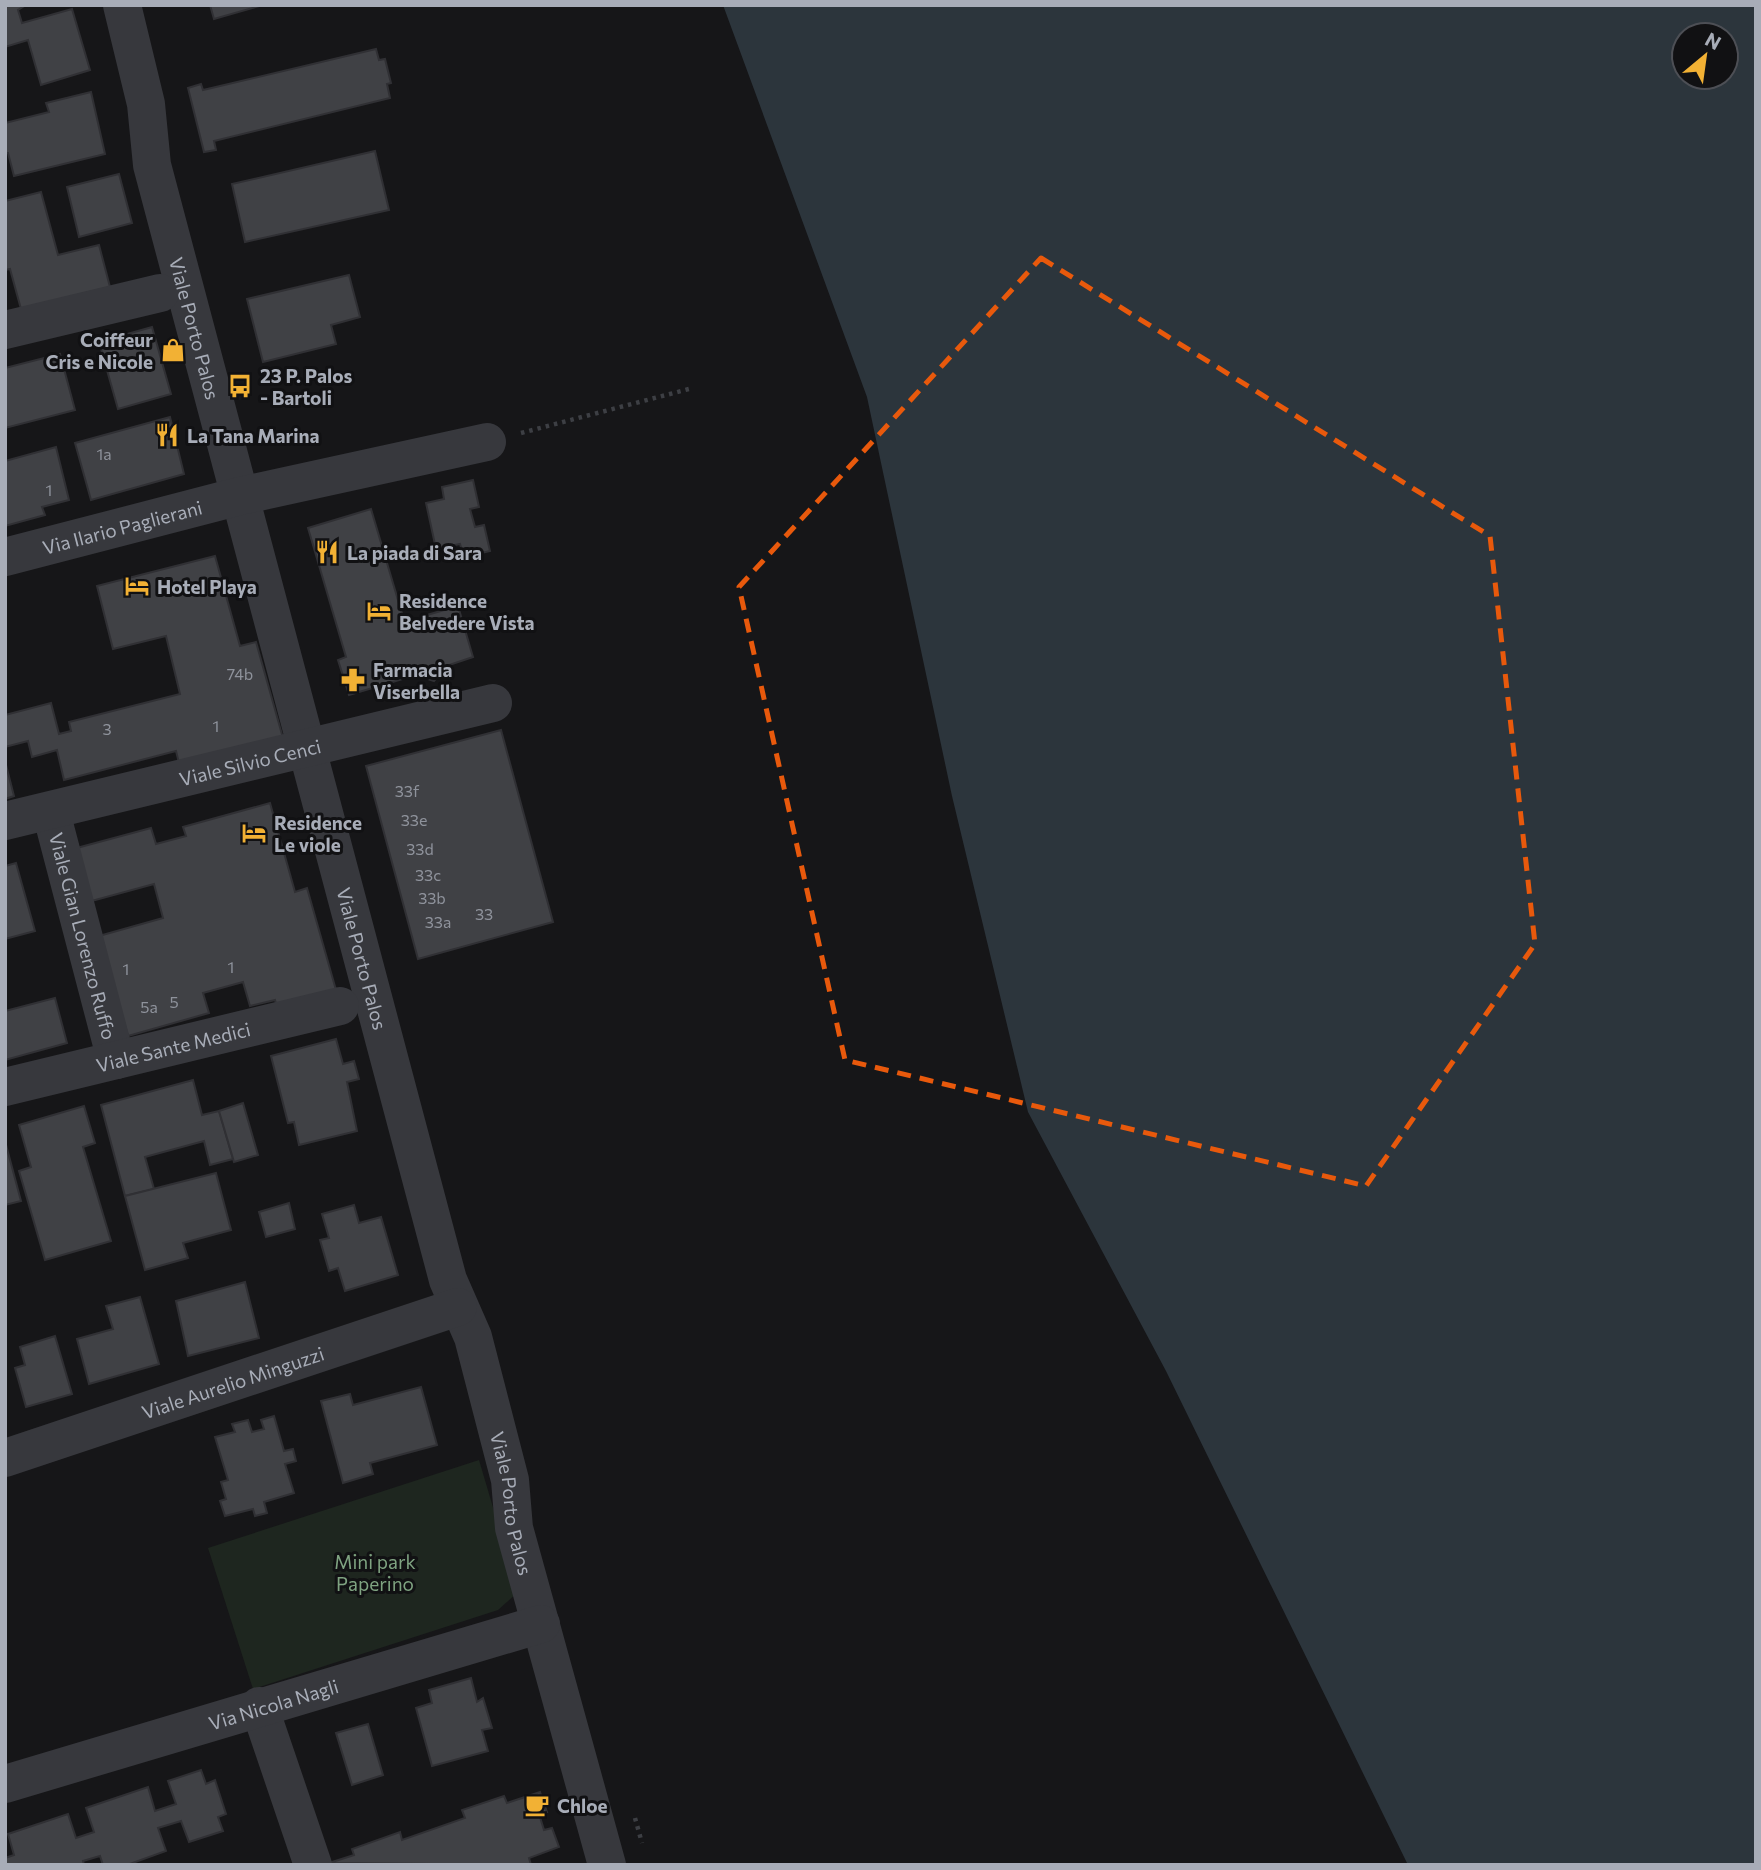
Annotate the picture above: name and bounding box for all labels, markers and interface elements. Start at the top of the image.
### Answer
north arrow [1670,21,1740,91]
text: N [1702,27,1725,54]
street label: Viale Porto Palos [165,255,225,402]
place label: Coiffeur Cris e Nicole [45,328,153,373]
shop icon: Coiffeur Cris e Nicole [159,336,187,364]
place label: 23 P. Palos - Bartoli [260,364,352,409]
bus stop icon: 23 P. Palos - Bartoli [226,372,254,400]
restaurant icon: La Tana Marina [153,421,181,449]
place label: La Tana Marina [187,424,320,447]
house number: 1a [96,444,112,463]
house number: 1 [46,480,52,499]
street label: Via Ilario Paglierani [40,495,204,558]
restaurant icon: La piada di Sara [313,538,341,566]
place label: La piada di Sara [347,541,482,564]
hotel icon: Hotel Playa [123,572,151,600]
place label: Hotel Playa [157,575,257,598]
place label: Residence Belvedere Vista [399,589,535,634]
hotel icon: Residence Belvedere Vista [365,597,393,625]
place label: Farmacia Viserbella [373,658,460,703]
house number: 74b [227,664,253,683]
pharmacy icon: Farmacia Viserbella [339,666,367,694]
house number: 1 [213,716,219,735]
house number: 3 [102,719,112,738]
street label: Viale Silvio Cenci [177,734,323,790]
house number: 33f [395,781,420,800]
house number: 33e [401,810,427,829]
place label: Residence Le viole [274,811,362,856]
hotel icon: Residence Le viole [240,819,268,847]
street label: Viale Gian Lorenzo Ruffo [45,830,122,1042]
house number: 33d [406,839,434,858]
house number: 33c [415,865,441,884]
street label: Viale Porto Palos [333,885,392,1032]
house number: 33b [418,888,446,907]
house number: 33 [475,904,493,923]
house number: 33a [425,912,451,931]
house number: 1 [228,957,234,976]
house number: 1 [123,959,129,978]
house number: 5 [169,992,179,1011]
house number: 5a [140,997,158,1016]
street label: Viale Sante Medici [94,1017,253,1076]
street label: Viale Aurelio Minguzzi [139,1341,327,1423]
street label: Viale Porto Palos [486,1429,538,1577]
park label: Mini park Paperino [334,1550,416,1595]
street label: Via Nicola Nagli [206,1674,341,1734]
cafe icon: Chloe [523,1791,551,1819]
place label: Chloe [557,1794,608,1817]

